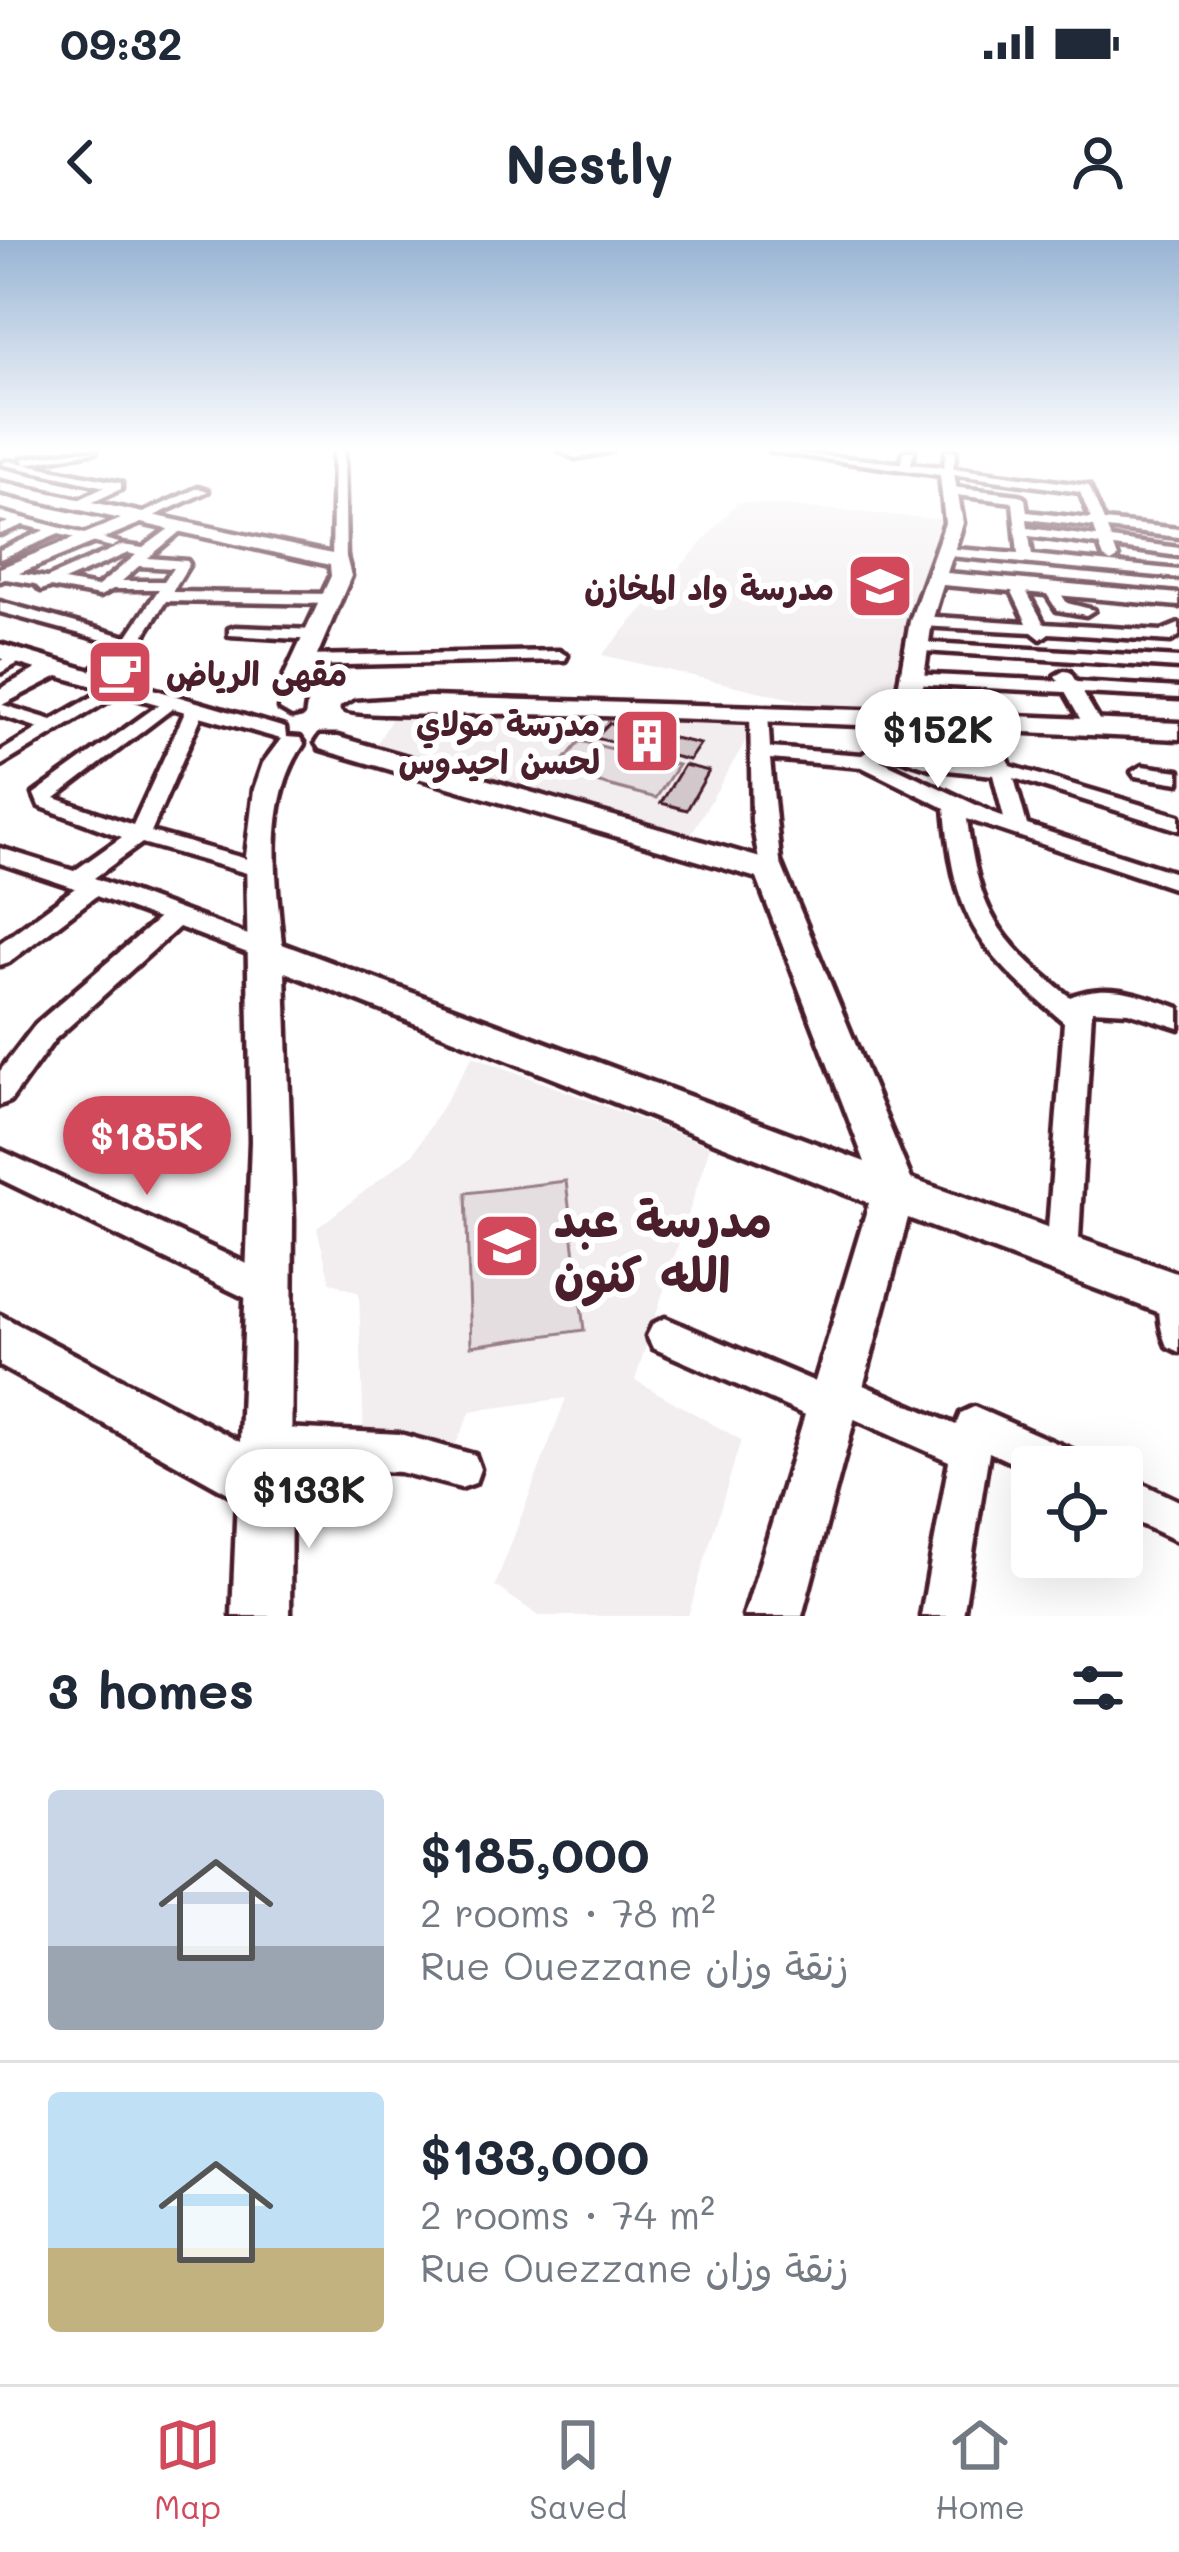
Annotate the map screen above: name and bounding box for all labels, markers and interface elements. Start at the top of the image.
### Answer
text: 09:32 [60,13,182,71]
text: Nestly [505,127,674,198]
icon: back [48,129,114,195]
icon: person [1065,129,1131,195]
school or university icon: مدرسة واد المخازن [845,551,915,621]
place label: مدرسة واد المخازن [584,565,834,608]
cafe icon: مقهى الرياض [85,637,155,707]
place label: مقهى الرياض [166,651,347,696]
pin: $152K [854,689,1022,791]
place label: مدرسة مولاي لحسن احيدوس [398,701,600,783]
text: $152K [882,702,994,753]
building icon: مدرسة مولاي لحسن احيدوس [612,706,682,776]
pin: $185K [63,1096,231,1198]
text: $185K [90,1109,204,1160]
place label: مدرسة عبد الله كنون [554,1187,772,1307]
school or university icon: مدرسة عبد الله كنون [472,1211,542,1281]
map controls [1011,1446,1143,1578]
button: locate [1011,1446,1143,1578]
pin: $133K [225,1449,393,1551]
text: $133K [252,1462,366,1513]
text: 3 homes [48,1655,254,1722]
icon: filters [1065,1655,1131,1721]
text: $185,000 [420,1819,650,1886]
icon: home [144,1838,288,1982]
text: 2 rooms · 78 m² [420,1886,716,1937]
text: Rue Ouezzane زنقة وزان [420,1939,849,1990]
text: $133,000 [420,2121,649,2188]
icon: home [144,2140,288,2284]
text: 2 rooms · 74 m² [420,2188,715,2239]
text: Rue Ouezzane زنقة وزان [420,2241,849,2292]
tab: Map [154,2412,221,2527]
tab: Saved [529,2412,627,2527]
tab: Home [935,2412,1025,2527]

